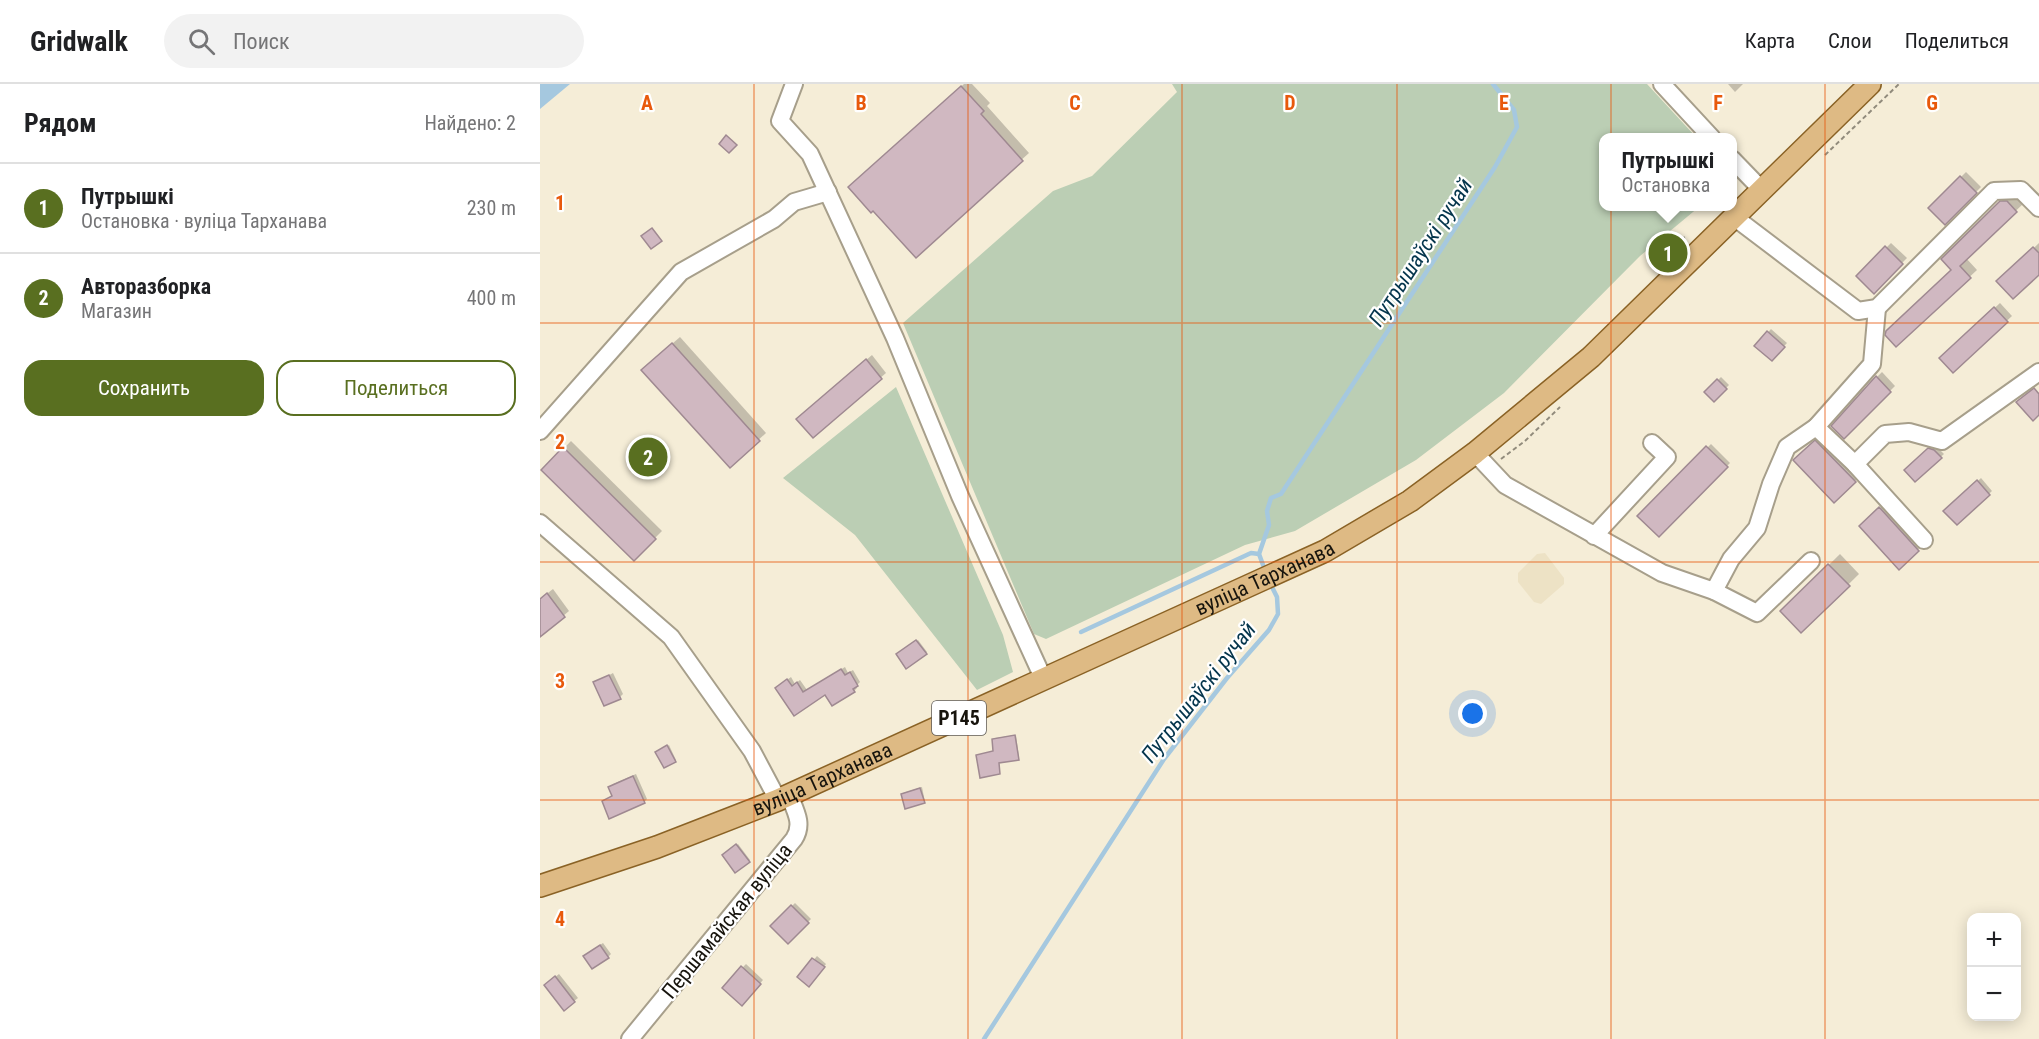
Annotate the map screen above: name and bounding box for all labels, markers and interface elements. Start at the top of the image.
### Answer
search box [164,14,584,68]
text: Gridwalk [30,25,128,58]
icon: search [185,25,218,58]
text: Поиск [233,29,290,54]
text: Карта [1745,29,1795,53]
text: Слои [1828,29,1872,53]
text: Поделиться [1905,29,2009,53]
text: A [641,91,653,115]
text: B [855,91,867,115]
text: C [1069,91,1081,115]
text: D [1284,91,1296,115]
text: E [1499,91,1509,115]
text: F [1713,91,1723,115]
text: G [1926,91,1938,115]
text: Рядом [24,108,96,138]
text: Найдено: 2 [424,111,516,135]
popup [1599,133,1737,211]
text: Путрышкі [1622,148,1714,173]
text: Остановка [1622,173,1710,197]
water label: Путрышаўскі ручай [1363,174,1477,331]
text: Путрышкі [81,184,174,209]
text: 1 [555,191,565,215]
text: 1 [38,196,49,220]
text: 230 m [467,196,516,220]
text: Остановка · вуліца Тарханава [81,209,327,233]
pin: 1 [1648,230,1688,276]
text: Авторазборка [81,274,211,299]
text: 2 [38,286,49,310]
text: 400 m [467,286,516,310]
text: Магазин [81,299,152,323]
button: Сохранить [24,360,264,416]
button: Поделиться [276,360,516,416]
text: 2 [555,430,565,454]
pin: 2 [628,434,668,479]
street label: вуліца Тарханава [1191,536,1339,621]
water label: Путрышаўскі ручай [1136,617,1261,767]
text: 3 [555,669,565,693]
your location [1458,699,1487,728]
road number: Р145 [932,701,986,735]
street label: вуліца Тарханава [749,738,896,821]
street label: Першамайская вуліца [657,839,797,1003]
text: 4 [555,907,565,931]
map controls [1967,913,2021,1021]
button: + [1967,913,2021,967]
button: − [1967,967,2021,1021]

